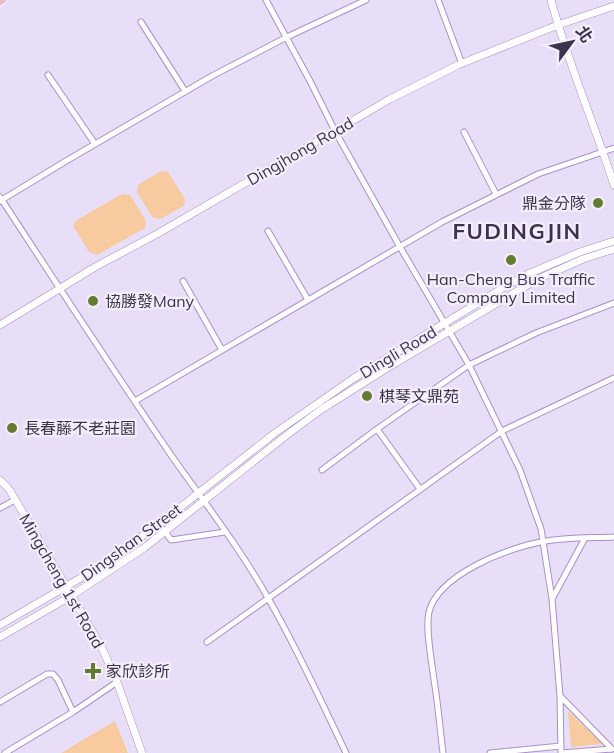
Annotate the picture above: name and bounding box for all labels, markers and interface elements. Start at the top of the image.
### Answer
north arrow [542,12,602,72]
text: 北 [572,22,597,46]
street label: Dingjhong Road [243,112,357,190]
place label: 鼎金分隊 [522,193,586,213]
marker: 鼎金分隊 [591,196,605,210]
district label: FUDINGJIN [452,217,582,245]
marker: Han-Cheng Bus Traffic Company Limited [504,253,518,267]
place label: Han-Cheng Bus Traffic Company Limited [427,269,595,307]
place label: 協勝發Many [105,291,195,311]
marker: 協勝發Many [86,294,100,308]
street label: Dingli Road [356,321,440,383]
place label: 棋琴文鼎苑 [379,386,459,406]
marker: 棋琴文鼎苑 [360,389,374,403]
place label: 長春藤不老莊園 [24,418,136,438]
marker: 長春藤不老莊園 [5,421,19,435]
street label: Dingshan Street [77,499,186,585]
street label: Mingcheng 1st Road [15,510,109,652]
place label: 家欣診所 [106,661,170,681]
marker: 家欣診所 [84,662,102,680]

